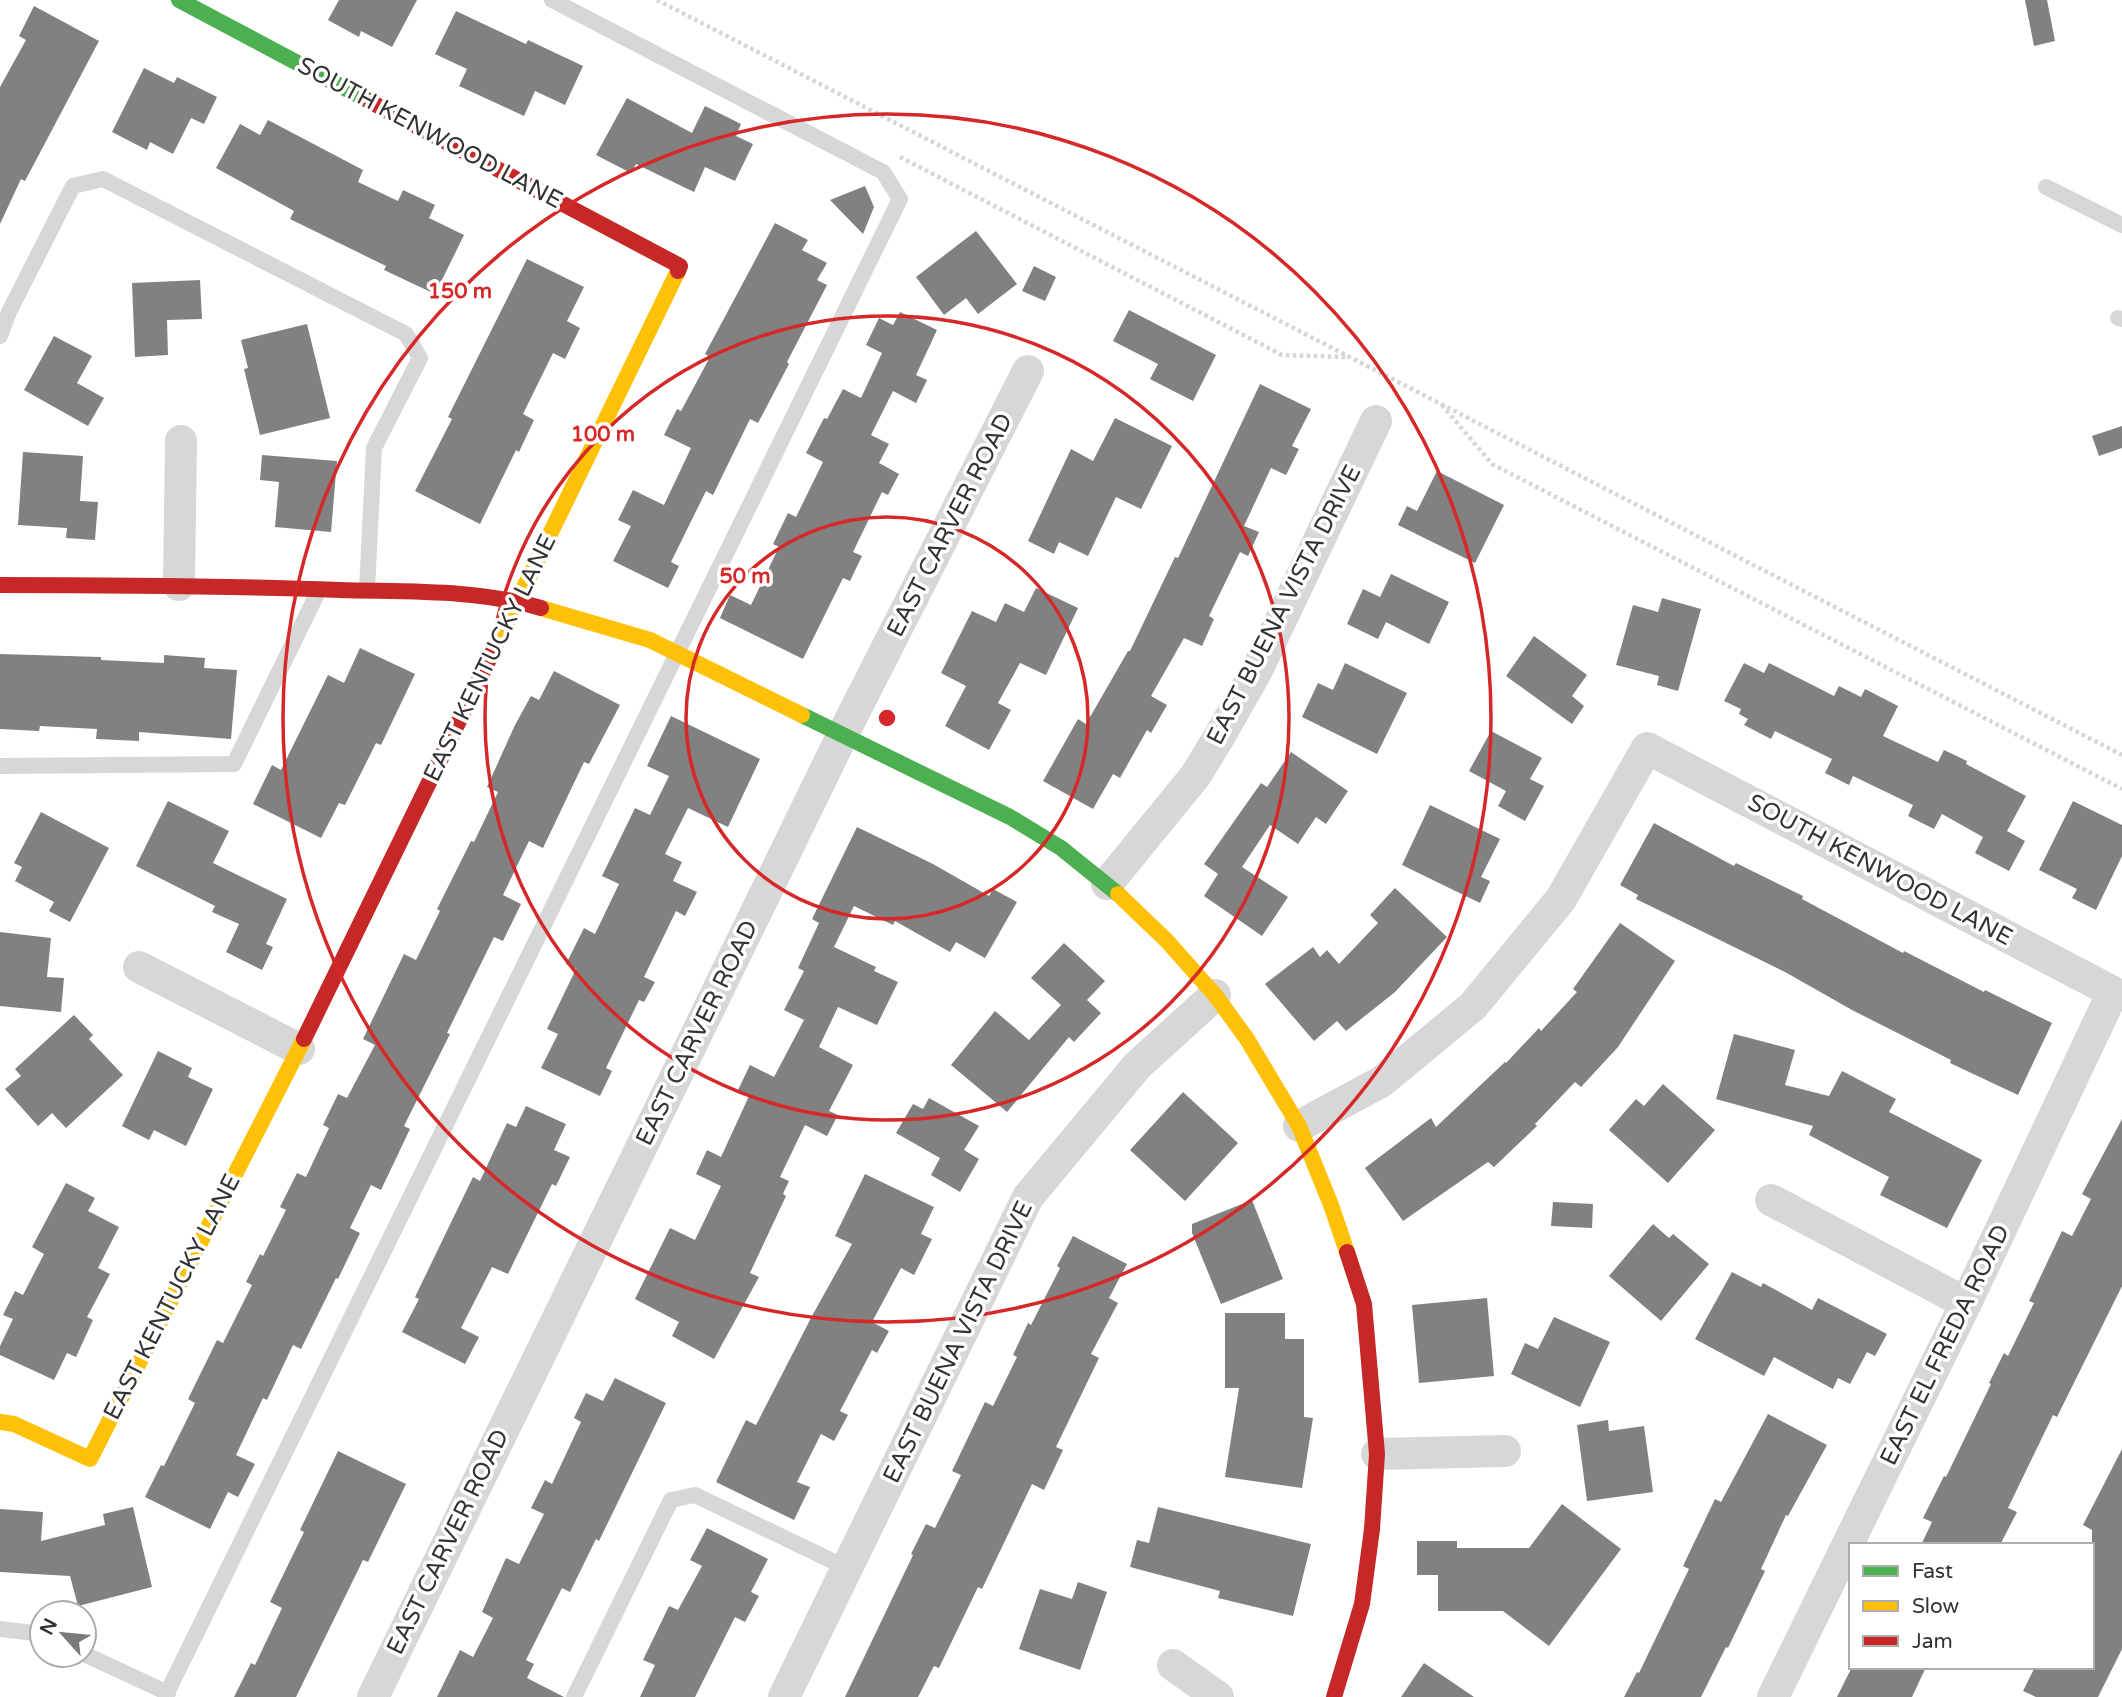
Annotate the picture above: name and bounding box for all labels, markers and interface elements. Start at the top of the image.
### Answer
street label: SOUTH KENWOOD LANE [293,51,567,215]
text: 150 m [428,279,492,304]
street label: EAST CARVER ROAD [881,408,1019,642]
text: 100 m [571,422,635,447]
street label: EAST BUENA VISTA DRIVE [1201,460,1367,750]
street label: EAST KENTUCKY LANE [417,530,563,786]
text: 50 m [719,564,771,589]
centre of rings [875,706,899,730]
street label: SOUTH KENWOOD LANE [1743,788,2017,952]
street label: EAST CARVER ROAD [630,916,764,1150]
street label: EAST KENTUCKY LANE [97,1169,247,1425]
street label: EAST BUENA VISTA DRIVE [877,1196,1039,1488]
street label: EAST EL FREDA ROAD [1874,1220,2016,1470]
street label: EAST CARVER ROAD [381,1425,515,1659]
legend [1849,1543,2094,1669]
text: Fast [1912,1559,1953,1584]
text: Slow [1912,1594,1960,1619]
north arrow [28,1599,98,1669]
text: N [35,1615,62,1639]
text: Jam [1912,1629,1953,1654]

